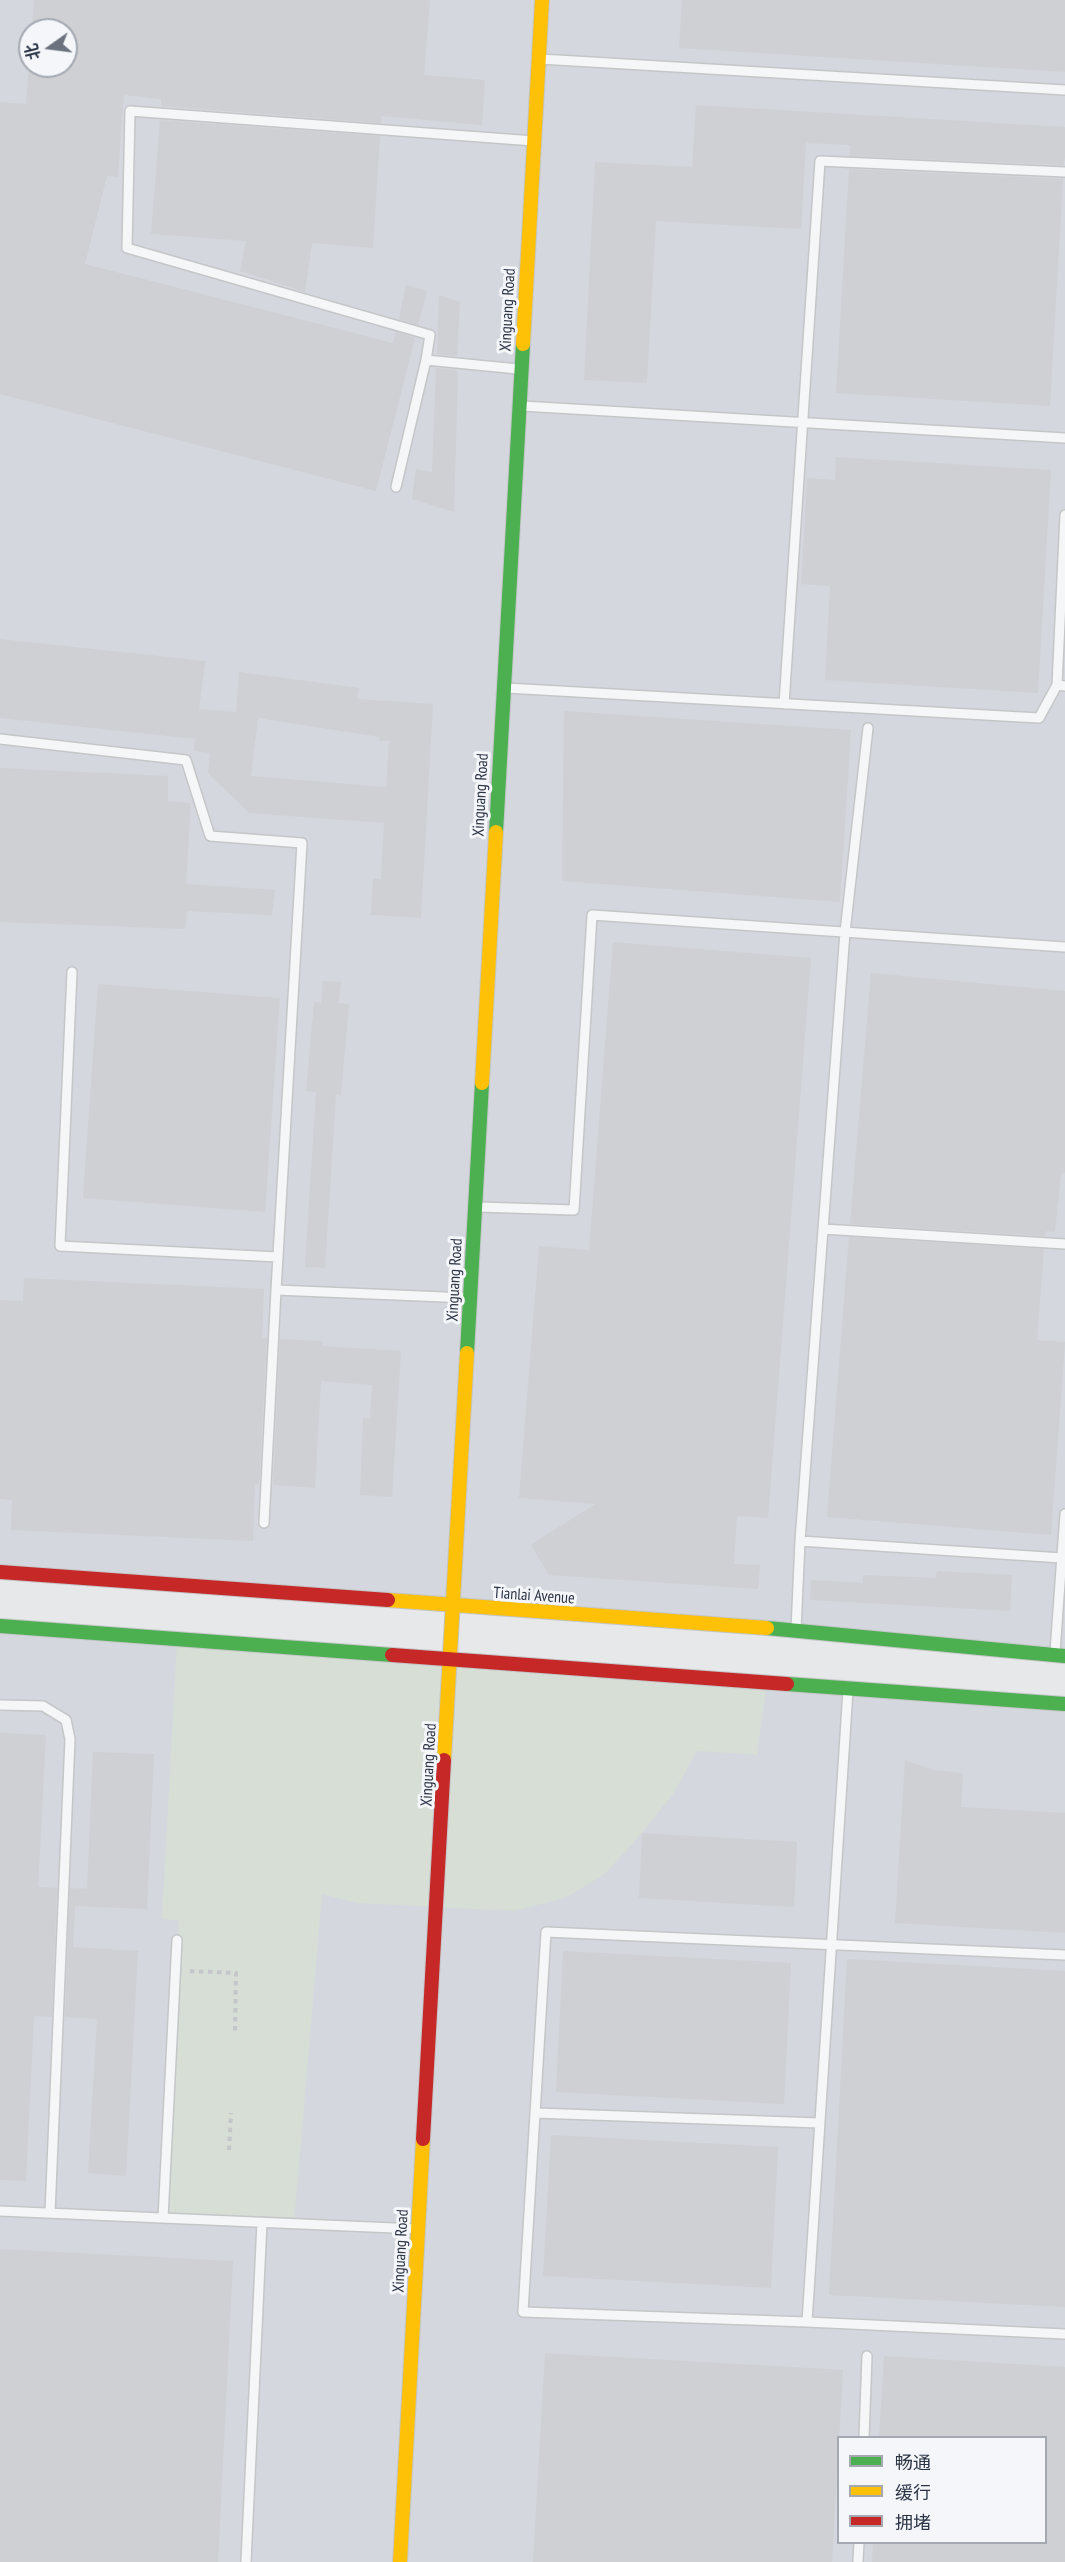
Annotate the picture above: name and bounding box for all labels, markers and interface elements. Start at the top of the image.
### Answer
north arrow [18,18,78,78]
text: 北 [21,42,44,62]
street label: Xinguang Road [496,268,520,352]
street label: Xinguang Road [469,753,493,837]
street label: Xinguang Road [443,1238,467,1322]
street label: Tianlai Avenue [493,1584,575,1608]
street label: Xinguang Road [417,1723,441,1807]
street label: Xinguang Road [389,2209,413,2293]
legend [837,2436,1047,2544]
text: 畅通 [895,2451,931,2474]
text: 缓行 [895,2481,931,2504]
text: 拥堵 [895,2511,931,2534]

